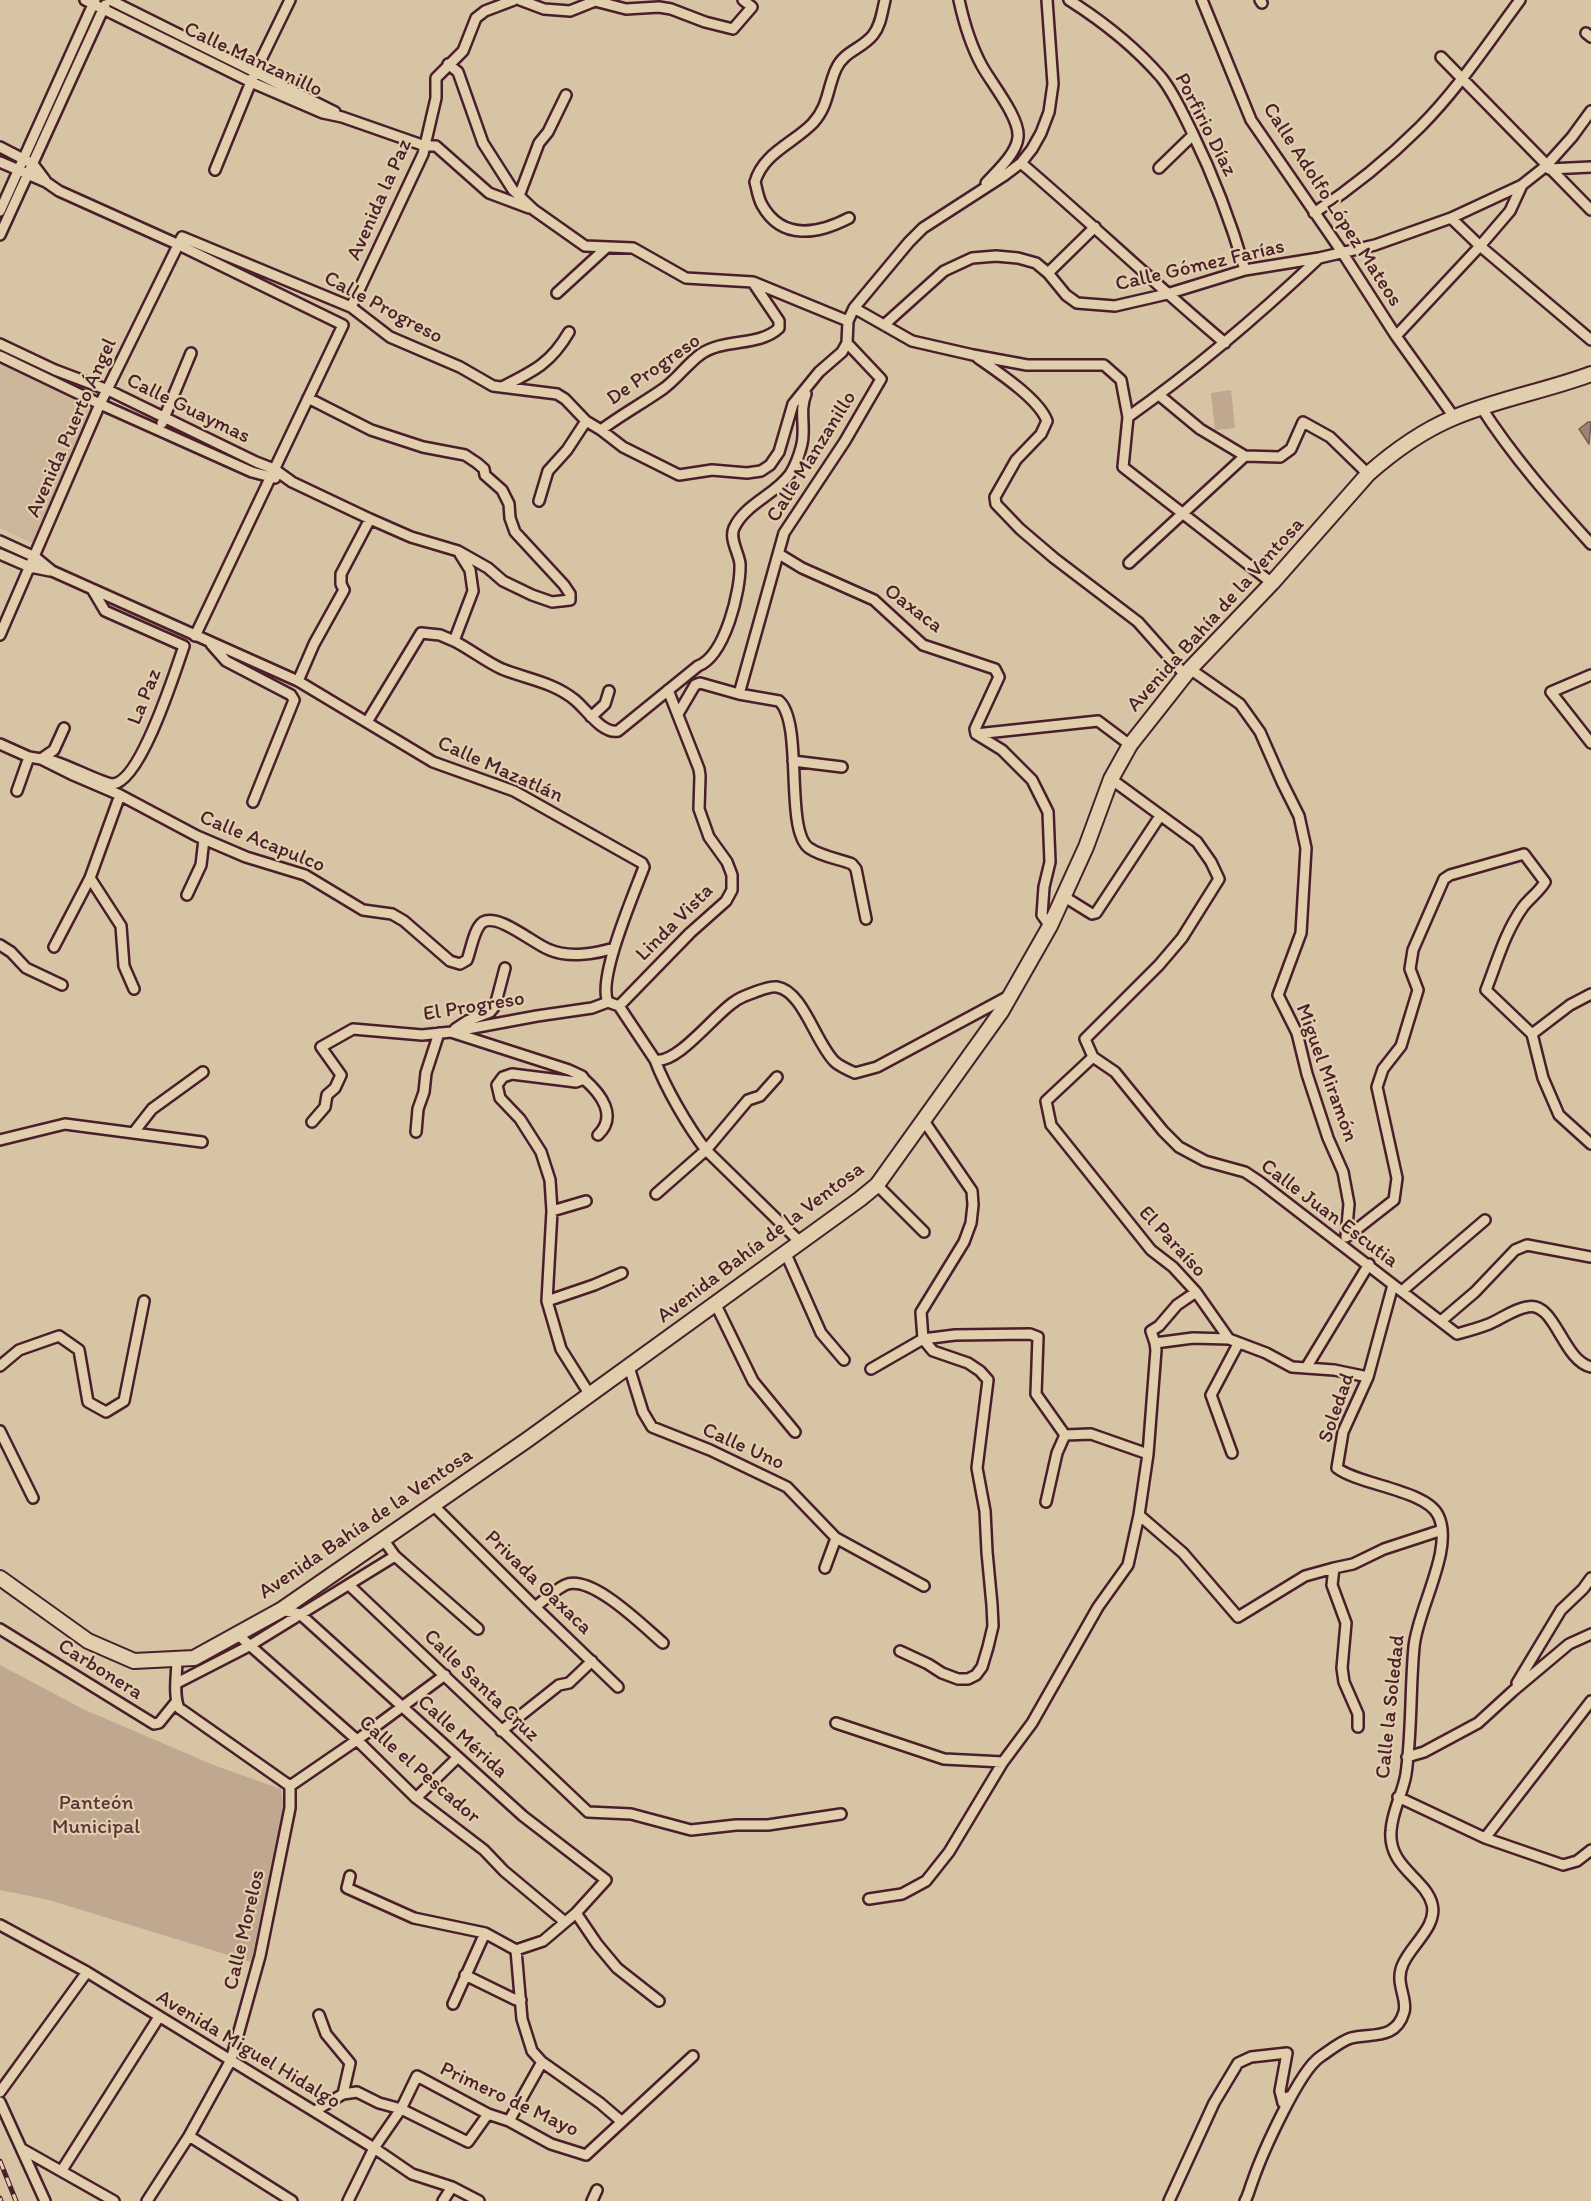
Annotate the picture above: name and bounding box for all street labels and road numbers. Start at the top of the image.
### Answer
street label: Calle Manzanillo [180,17,326,103]
street label: Porfirio Díaz [1168,69,1242,181]
street label: Calle Adolfo López Mateos [1257,98,1407,312]
street label: Avenida la Paz [342,135,418,265]
street label: Calle Gómez Farías [1113,234,1287,298]
street label: Calle Progreso [319,266,447,350]
street label: De Progreso [602,328,706,412]
street label: Avenida Puerto Ángel [21,334,123,522]
street label: Calle Guaymas [122,368,254,450]
street label: Calle Manzanillo [762,387,862,527]
street label: Avenida Bahía de la Ventosa [1122,513,1310,717]
street label: Oaxaca [879,579,947,639]
street label: La Paz [122,665,168,729]
street label: Calle Mazatlán [433,731,567,809]
street label: Calle Acapulco [195,805,329,879]
street label: Linda Vista [631,879,719,967]
street label: El Progreso [421,987,527,1027]
street label: Miguel Miramón [1289,1001,1363,1145]
street label: Calle Juan Escutia [1255,1154,1403,1274]
street label: Avenida Bahía de la Ventosa [652,1157,870,1329]
street label: El Paraíso [1133,1201,1211,1283]
street label: Soledad [1313,1370,1361,1446]
street label: Calle Uno [698,1418,788,1476]
street label: Avenida Bahía de la Ventosa [254,1443,478,1605]
street label: Privada Oaxaca [479,1525,597,1641]
street label: Calle Santa Cruz [418,1624,544,1748]
street label: Carbonera [53,1634,147,1706]
street label: Calle la Soledad [1371,1634,1411,1780]
street label: Calle Mérida [412,1690,512,1784]
street label: Calle el Pescador [353,1710,485,1830]
street label: Calle Morelos [219,1867,271,1993]
street label: Avenida Miguel Hidalgo [151,1985,345,2115]
street label: Primero de Mayo [436,2057,582,2143]

